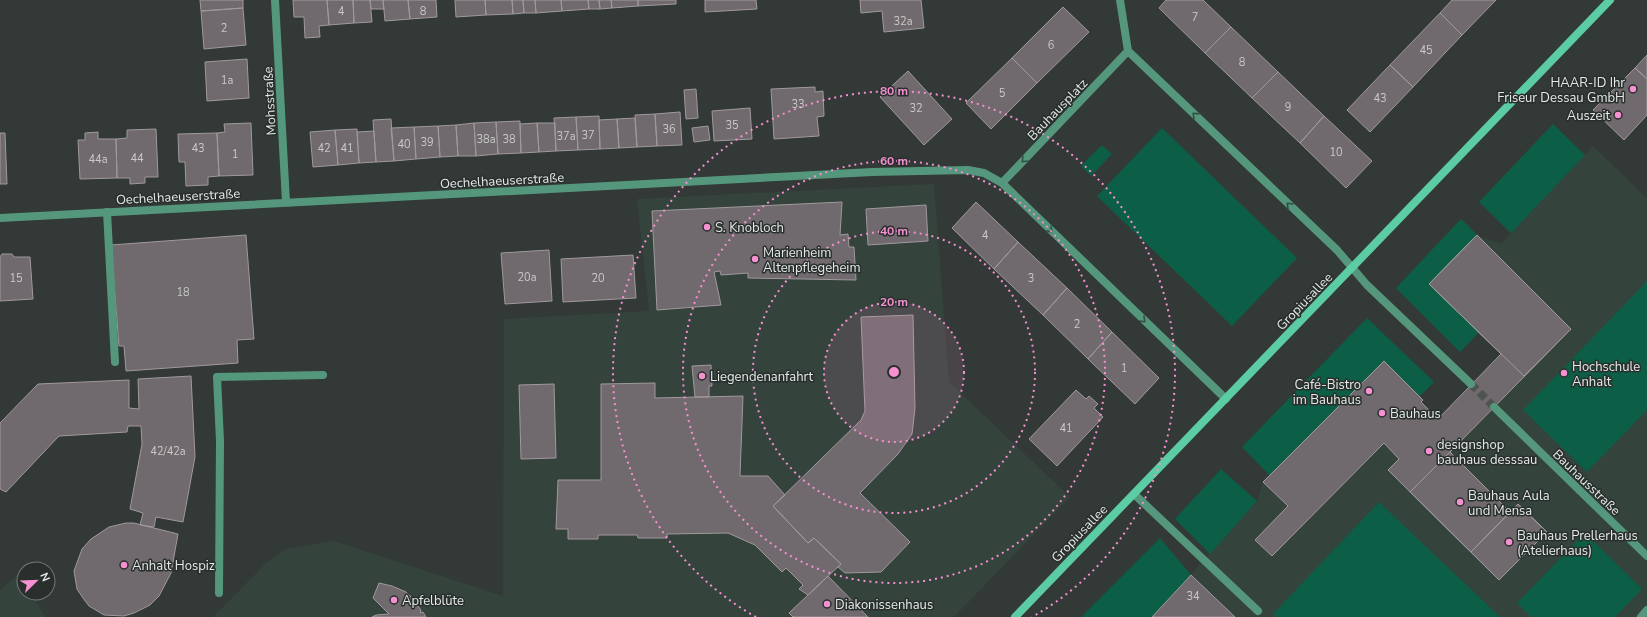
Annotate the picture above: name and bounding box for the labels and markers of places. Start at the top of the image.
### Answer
place label: HAAR-ID Ihr Friseur Dessau GmbH [1497,74,1625,107]
marker: HAAR-ID Ihr Friseur Dessau GmbH [1628,84,1638,94]
place label: Auszeit [1567,107,1610,125]
marker: Auszeit [1613,110,1623,120]
place label: S. Knobloch [715,219,784,237]
marker: S. Knobloch [702,222,712,232]
place label: Marienheim Altenpflegeheim [763,244,861,277]
marker: Marienheim Altenpflegeheim [750,254,760,264]
place label: Hochschule Anhalt [1572,358,1640,391]
centre of rings [887,365,901,379]
place label: Liegendenanfahrt [710,368,814,386]
marker: Hochschule Anhalt [1559,368,1569,378]
marker: Liegendenanfahrt [697,371,707,381]
place label: Café-Bistro im Bauhaus [1293,376,1361,409]
marker: Café-Bistro im Bauhaus [1364,386,1374,396]
place label: Bauhaus [1390,405,1441,423]
marker: Bauhaus [1377,408,1387,418]
place label: designshop bauhaus desssau [1437,436,1537,469]
marker: designshop bauhaus desssau [1424,446,1434,456]
place label: Bauhaus Aula und Mensa [1468,487,1550,520]
marker: Bauhaus Aula und Mensa [1455,497,1465,507]
place label: Bauhaus Prellerhaus (Atelierhaus) [1517,527,1638,560]
marker: Bauhaus Prellerhaus (Atelierhaus) [1504,537,1514,547]
place label: Anhalt Hospiz [132,557,215,575]
marker: Anhalt Hospiz [119,560,129,570]
place label: Apfelblüte [402,592,464,610]
marker: Apfelblüte [389,595,399,605]
place label: Diakonissenhaus [835,596,933,614]
marker: Diakonissenhaus [822,599,832,609]

